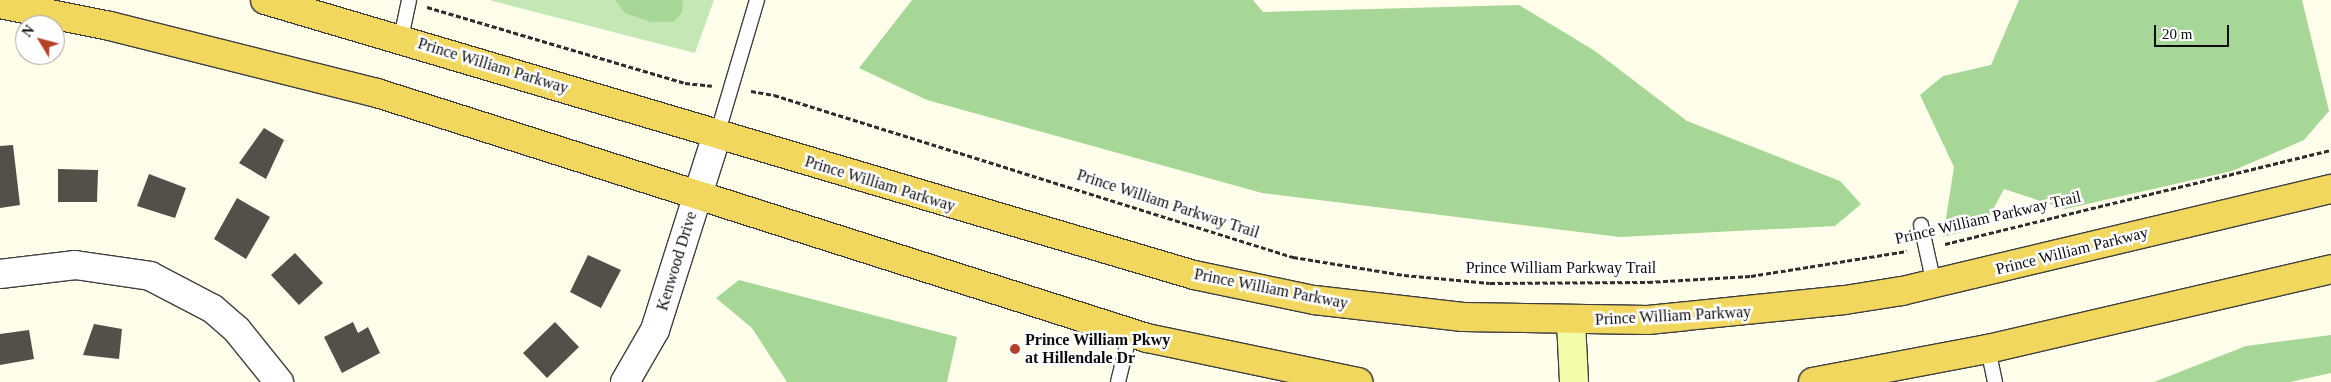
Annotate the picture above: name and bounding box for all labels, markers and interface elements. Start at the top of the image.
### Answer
north arrow [15,15,65,65]
scale bar [2156,15,2231,47]
text: N [19,23,37,40]
text: 20 m [2162,26,2192,42]
street label: Prince William Parkway [415,34,571,98]
street label: Prince William Parkway [802,152,958,216]
street label: Prince William Parkway Trail [1074,165,1262,243]
street label: Prince William Parkway Trail [1893,187,2083,249]
street label: Kenwood Drive [653,209,701,313]
street label: Prince William Parkway [1994,223,2150,279]
street label: Prince William Parkway Trail [1465,258,1657,278]
street label: Prince William Parkway [1192,265,1350,313]
street label: Prince William Parkway [1594,302,1752,330]
place label: Prince William Pkwy at Hillendale Dr [1025,330,1170,368]
marker: Prince William Pkwy at Hillendale Dr [1009,343,1021,355]

